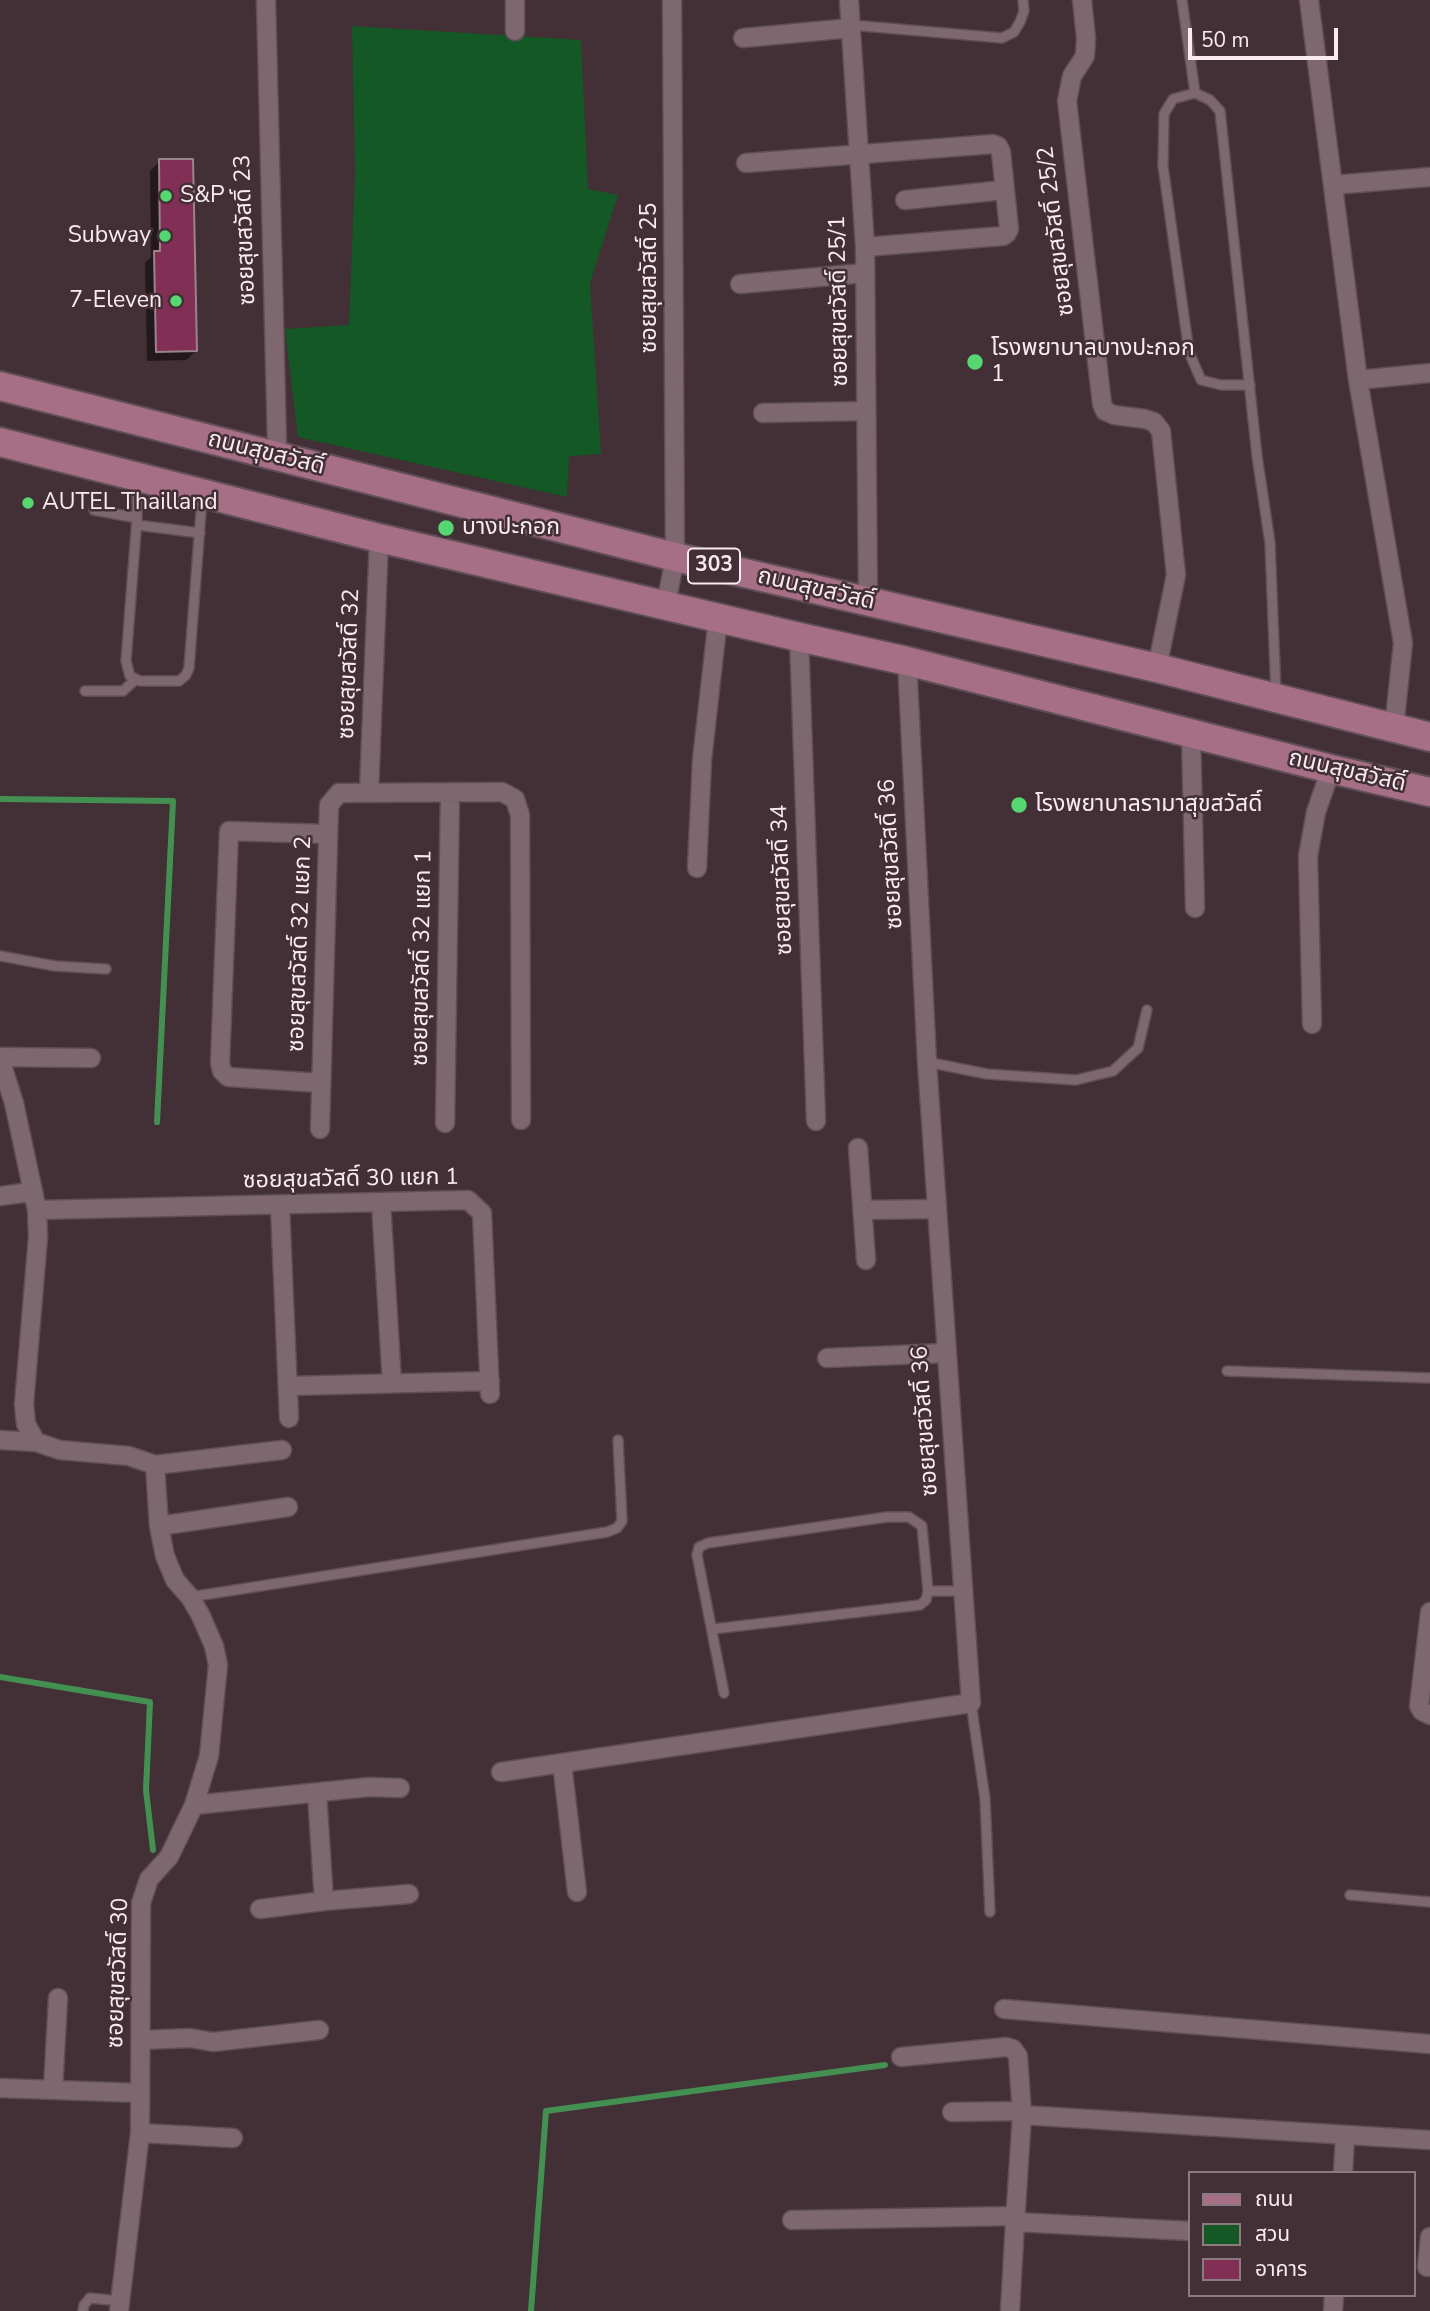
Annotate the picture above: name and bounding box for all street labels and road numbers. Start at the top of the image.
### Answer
street label: ซอยสุขสวัสดิ์ 25/2 [1033,144,1081,318]
street label: ซอยสุขสวัสดิ์ 23 [230,154,262,306]
street label: ซอยสุขสวัสดิ์ 25 [636,203,664,353]
street label: ซอยสุขสวัสดิ์ 25/1 [825,215,855,387]
street label: ถนนสุขสวัสดิ์ [205,426,327,482]
road number: 303 [688,548,740,584]
street label: ถนนสุขสวัสดิ์ [755,563,877,617]
street label: ซอยสุขสวัสดิ์ 32 [334,588,366,740]
street label: ถนนสุขสวัสดิ์ [1286,745,1408,799]
street label: ซอยสุขสวัสดิ์ 36 [874,778,910,930]
street label: ซอยสุขสวัสดิ์ 34 [767,804,799,956]
street label: ซอยสุขสวัสดิ์ 32 แยก 2 [283,836,319,1052]
street label: ซอยสุขสวัสดิ์ 32 แยก 1 [407,850,439,1066]
street label: ซอยสุขสวัสดิ์ 30 แยก 1 [243,1164,459,1196]
street label: ซอยสุขสวัสดิ์ 36 [907,1345,945,1497]
street label: ซอยสุขสวัสดิ์ 30 [103,1897,135,2049]

